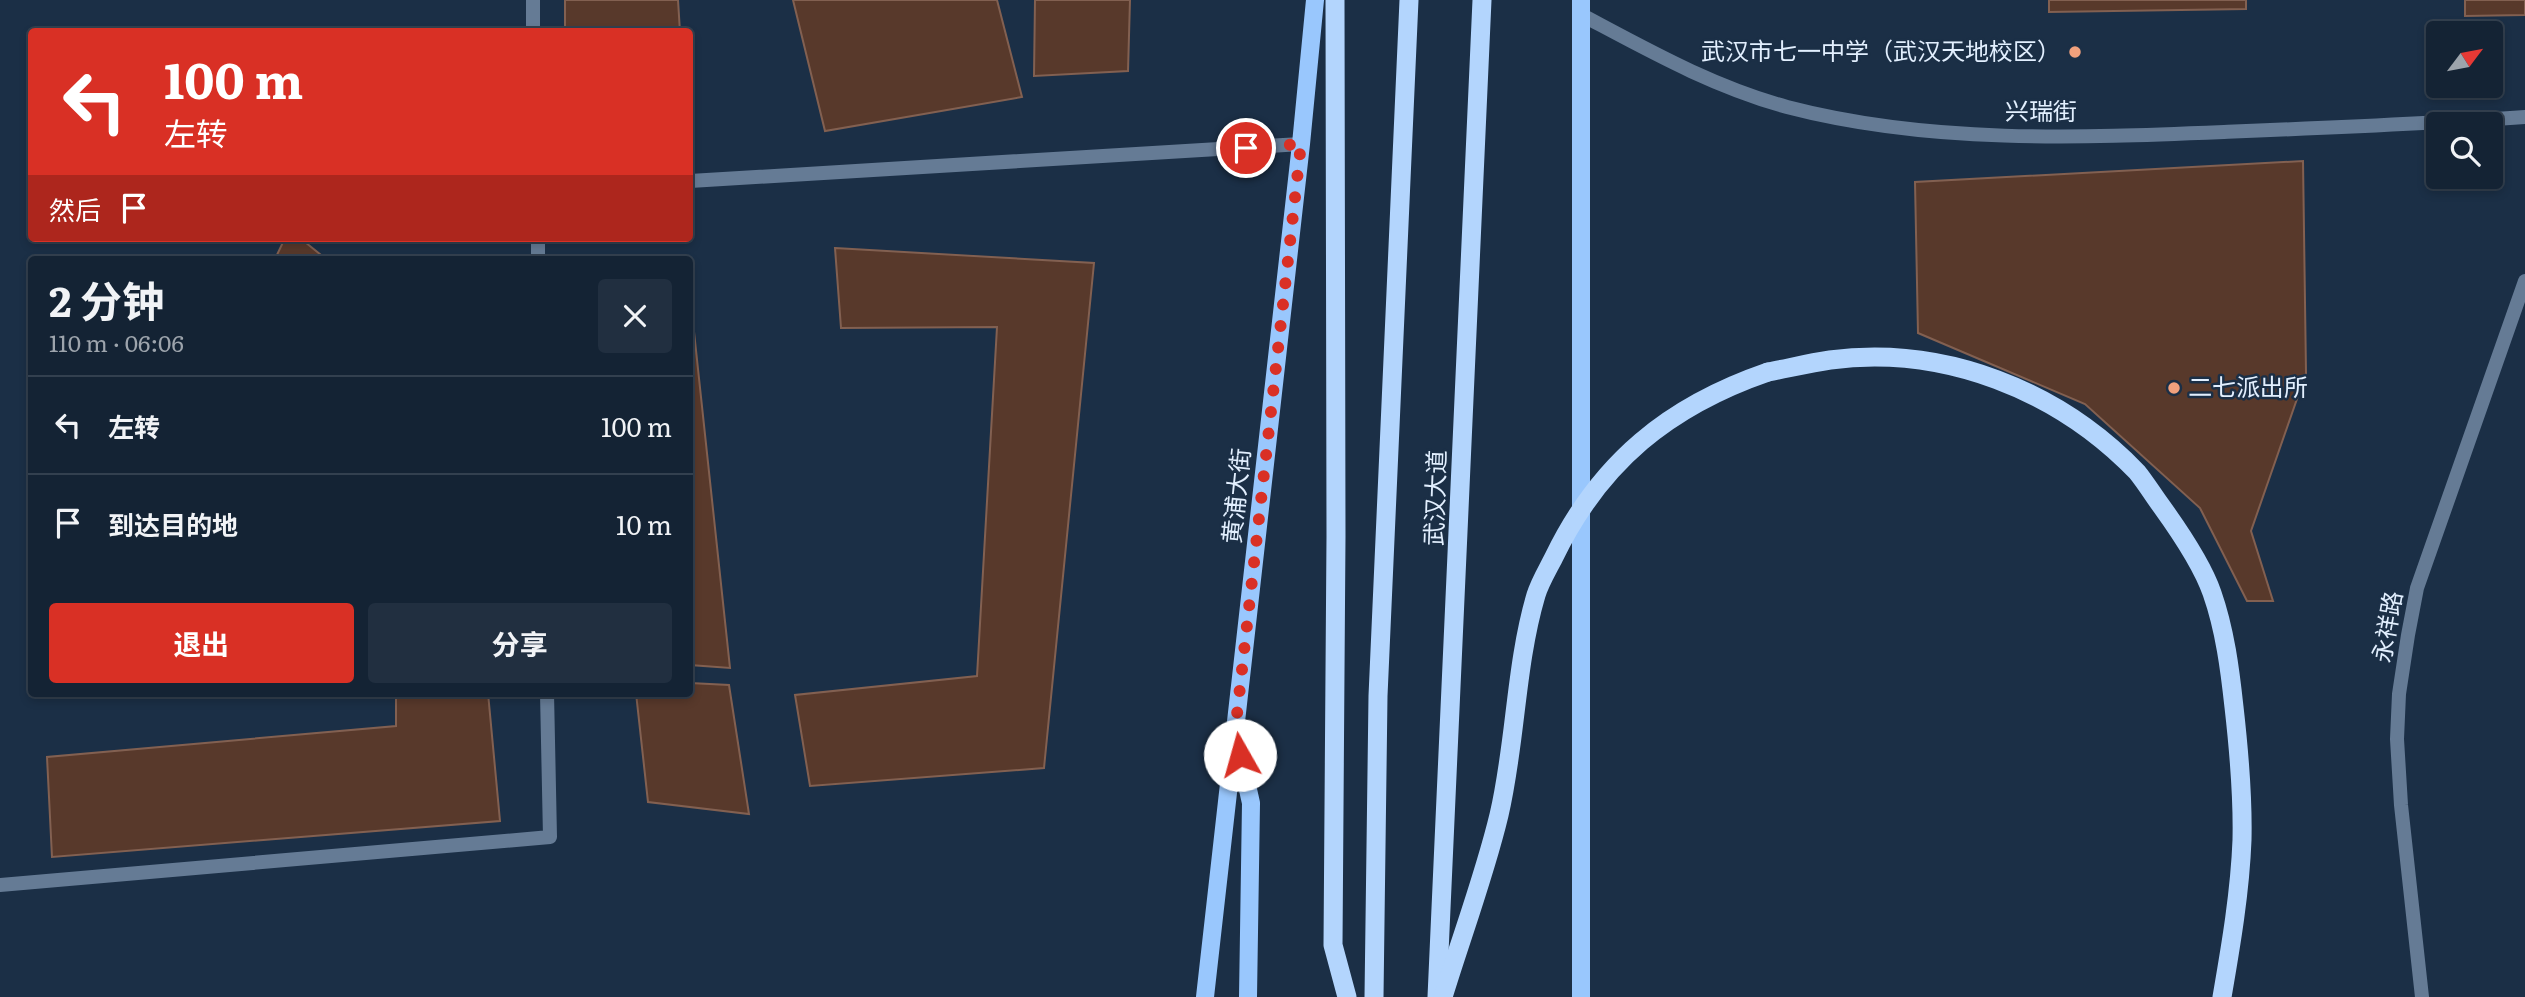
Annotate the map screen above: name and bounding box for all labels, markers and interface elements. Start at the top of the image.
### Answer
north arrow [2426,21,2502,98]
map controls [2426,21,2503,189]
place label: 武汉市七一中学（武汉天地校区） [1701,32,2061,67]
text: 100 m [164,41,303,114]
marker: 武汉市七一中学（武汉天地校区） [2067,44,2083,60]
icon: left [49,56,140,147]
street label: 兴瑞街 [2005,92,2077,127]
text: 左转 [164,108,228,156]
button: search [2426,112,2503,189]
pin [1216,118,1276,178]
icon: arrive [1227,129,1265,167]
text: 然后 [49,189,101,228]
icon: arrive [115,189,153,227]
text: 2 分钟 [49,268,164,330]
button: close [598,279,672,353]
text: 110 m · 06:06 [49,325,184,359]
place label: 二七派出所 [2188,368,2308,403]
marker: 二七派出所 [2166,380,2182,396]
icon: left [49,406,87,444]
text: 左转 [108,406,160,445]
text: 100 m [601,406,672,445]
street label: 黄浦大街 [1212,446,1257,545]
street label: 武汉大道 [1414,449,1453,546]
icon: arrive [49,504,87,542]
text: 到达目的地 [108,504,238,543]
text: 10 m [616,504,672,543]
street label: 永祥路 [2362,588,2409,665]
button: 退出 [49,603,354,683]
button: 分享 [368,603,672,683]
position arrow [1203,718,1277,792]

